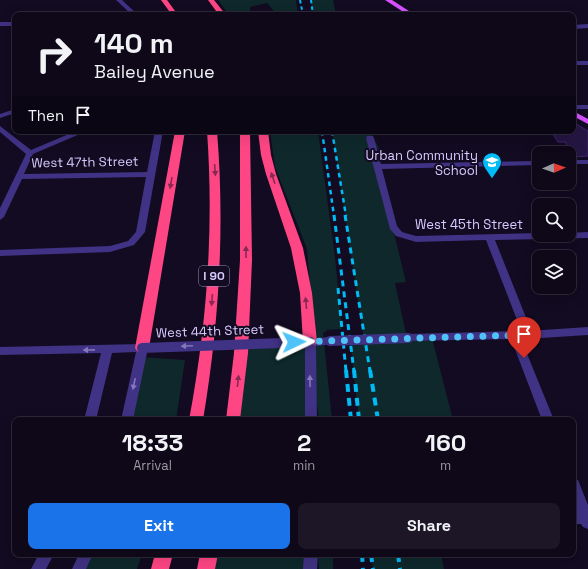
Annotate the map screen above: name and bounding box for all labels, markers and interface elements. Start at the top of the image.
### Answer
text: 140 m [94,25,174,61]
icon: right [28,28,80,80]
text: Bailey Avenue [94,60,215,83]
icon: arrive [72,104,94,126]
text: Then [28,106,64,125]
north arrow [532,146,576,190]
map controls [532,146,576,294]
place label: Urban Community School [366,147,478,179]
school or university icon: Urban Community School [481,151,503,179]
street label: West 47th Street [31,153,139,171]
one-way arrow [212,164,219,176]
one-way arrow [269,172,275,184]
one-way arrow [168,177,174,189]
button: search [532,198,576,242]
street label: West 45th Street [415,216,523,233]
one-way arrow [243,245,249,258]
button: layers [532,250,576,294]
road number: I 90 [199,266,229,286]
one-way arrow [209,294,216,306]
one-way arrow [303,297,310,309]
pin [507,317,541,358]
street label: West 44th Street [156,321,264,341]
position arrow [273,321,315,363]
icon: arrive [513,323,535,345]
one-way arrow [181,343,193,350]
one-way arrow [83,346,95,353]
one-way arrow [307,374,313,387]
one-way arrow [234,375,241,387]
one-way arrow [131,378,137,390]
text: 18:33 [122,427,183,458]
text: 2 [297,427,311,458]
text: 160 [425,427,466,458]
text: Arrival [133,457,172,474]
text: min [293,457,315,474]
text: m [440,457,451,474]
button: Exit [28,503,290,549]
button: Share [298,503,560,549]

